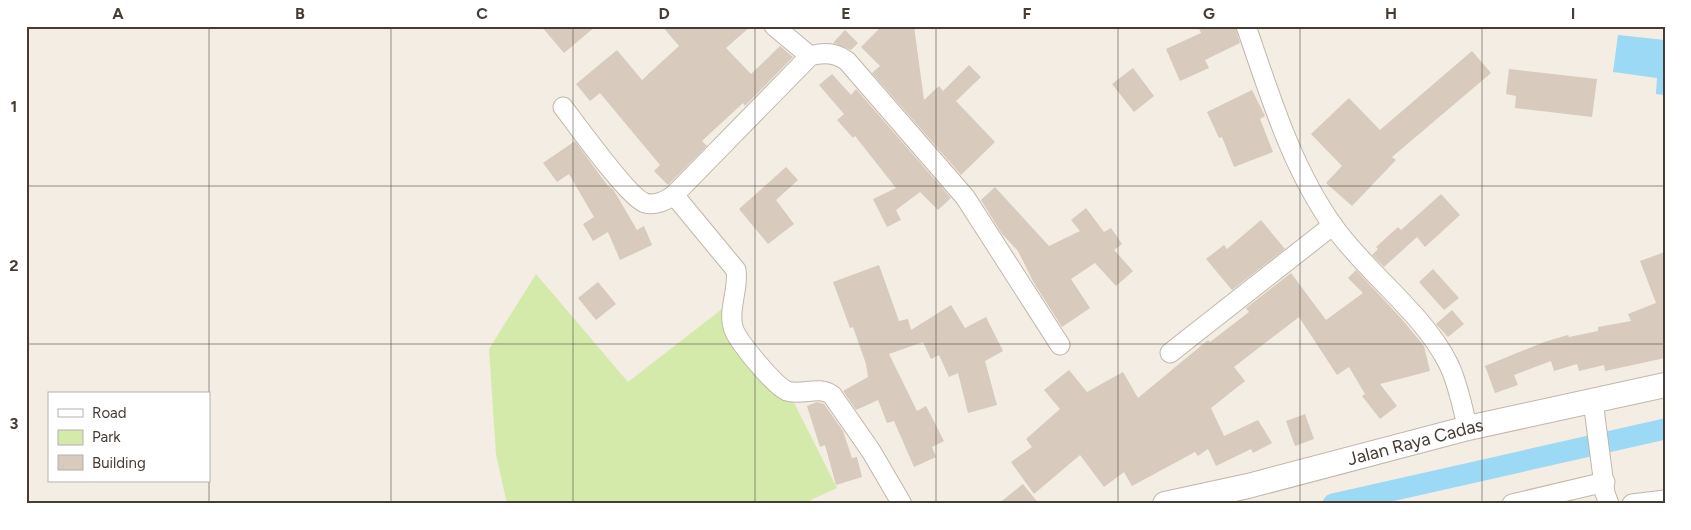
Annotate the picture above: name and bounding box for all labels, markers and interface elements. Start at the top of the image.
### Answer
text: A [112,4,124,23]
text: B [295,4,305,23]
text: C [476,4,488,23]
text: D [658,4,670,23]
text: E [841,4,851,23]
text: F [1023,4,1032,23]
text: G [1203,4,1215,23]
text: H [1385,4,1397,23]
text: I [1571,4,1575,23]
text: 1 [11,97,17,116]
text: 2 [9,256,19,275]
legend [48,392,210,482]
text: Road [92,404,127,422]
text: 3 [10,414,19,433]
street label: Jalan Raya Cadas [1345,414,1485,470]
text: Park [92,428,121,446]
text: Building [92,454,146,472]

